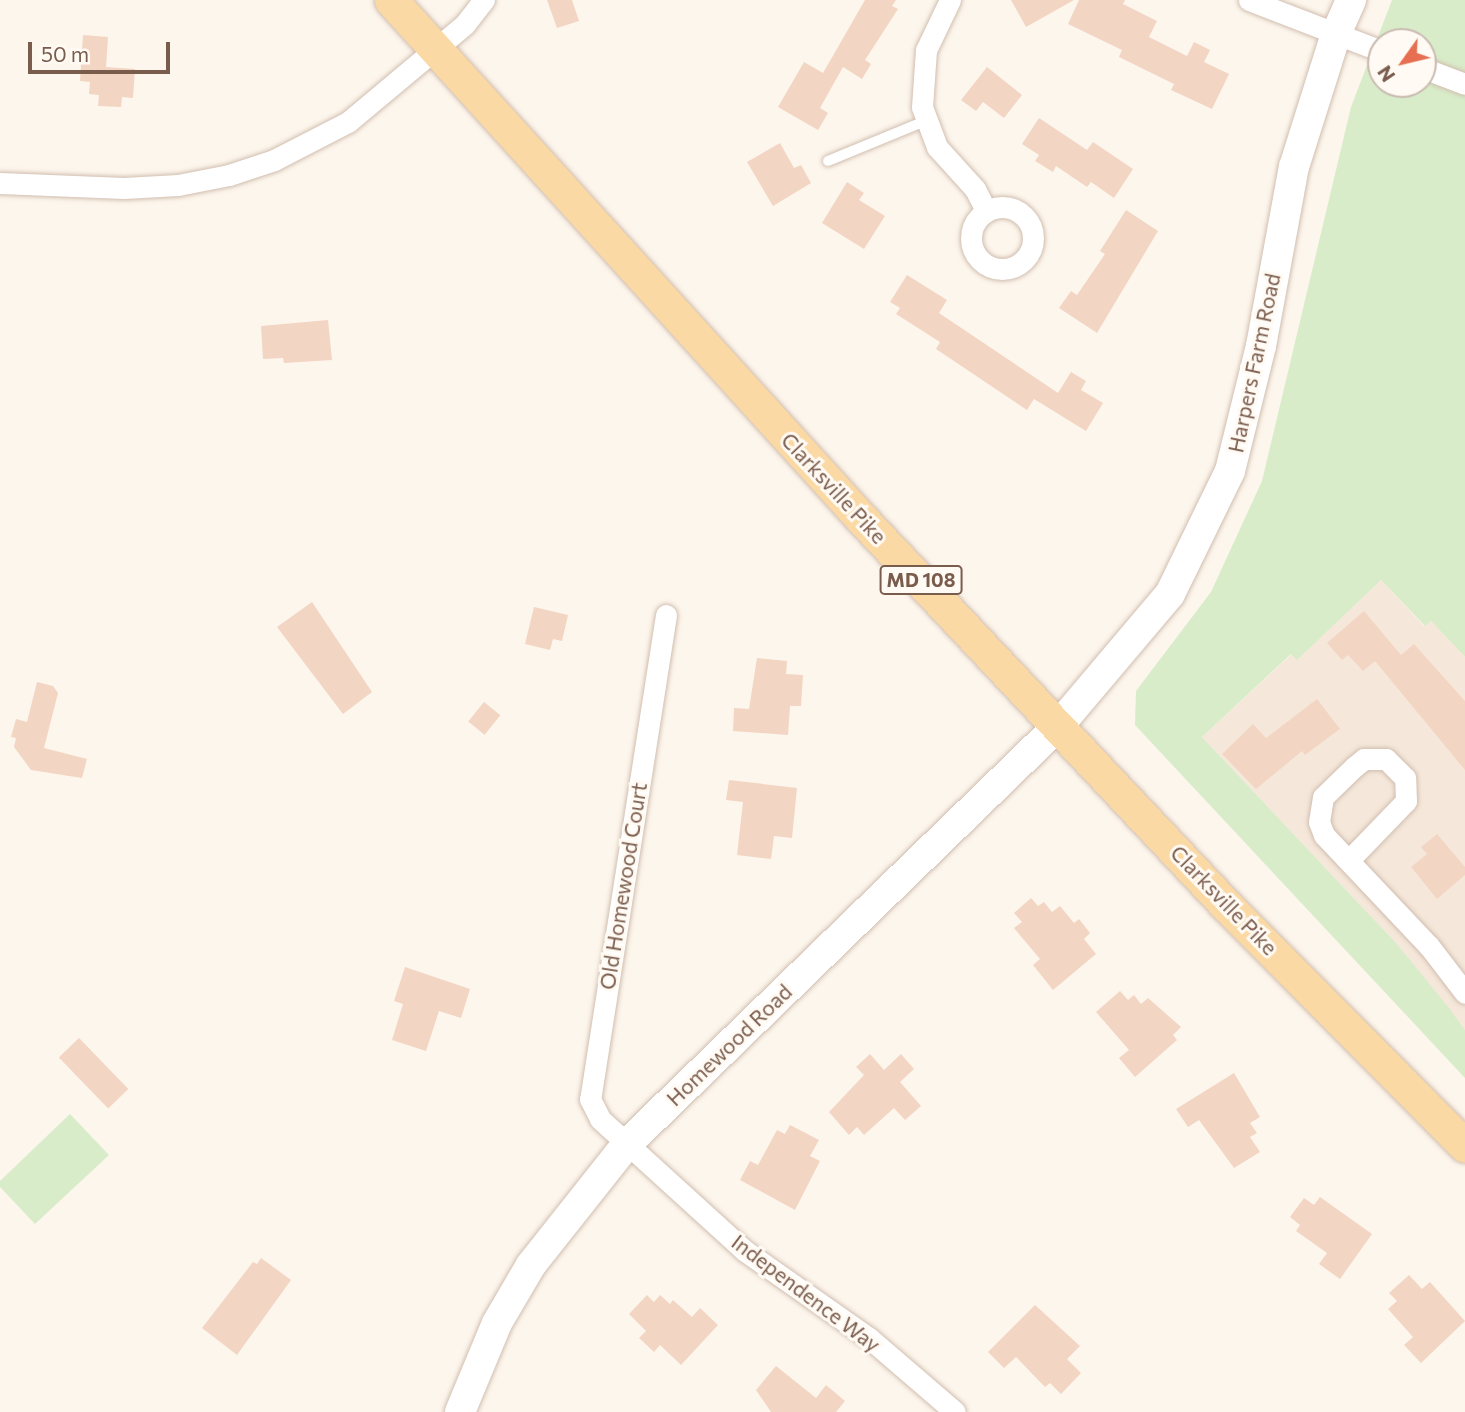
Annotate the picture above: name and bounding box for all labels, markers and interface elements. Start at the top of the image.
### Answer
scale bar [32,28,173,72]
north arrow [1367,28,1437,98]
text: 50 m [41,41,89,66]
text: N [1372,62,1399,86]
street label: Harpers Farm Road [1223,271,1285,455]
street label: Clarksville Pike [776,427,892,549]
road number: MD 108 [879,565,963,596]
street label: Old Homewood Court [594,781,652,991]
street label: Clarksville Pike [1166,840,1282,960]
street label: Homewood Road [661,979,797,1111]
street label: Independence Way [727,1229,885,1357]

